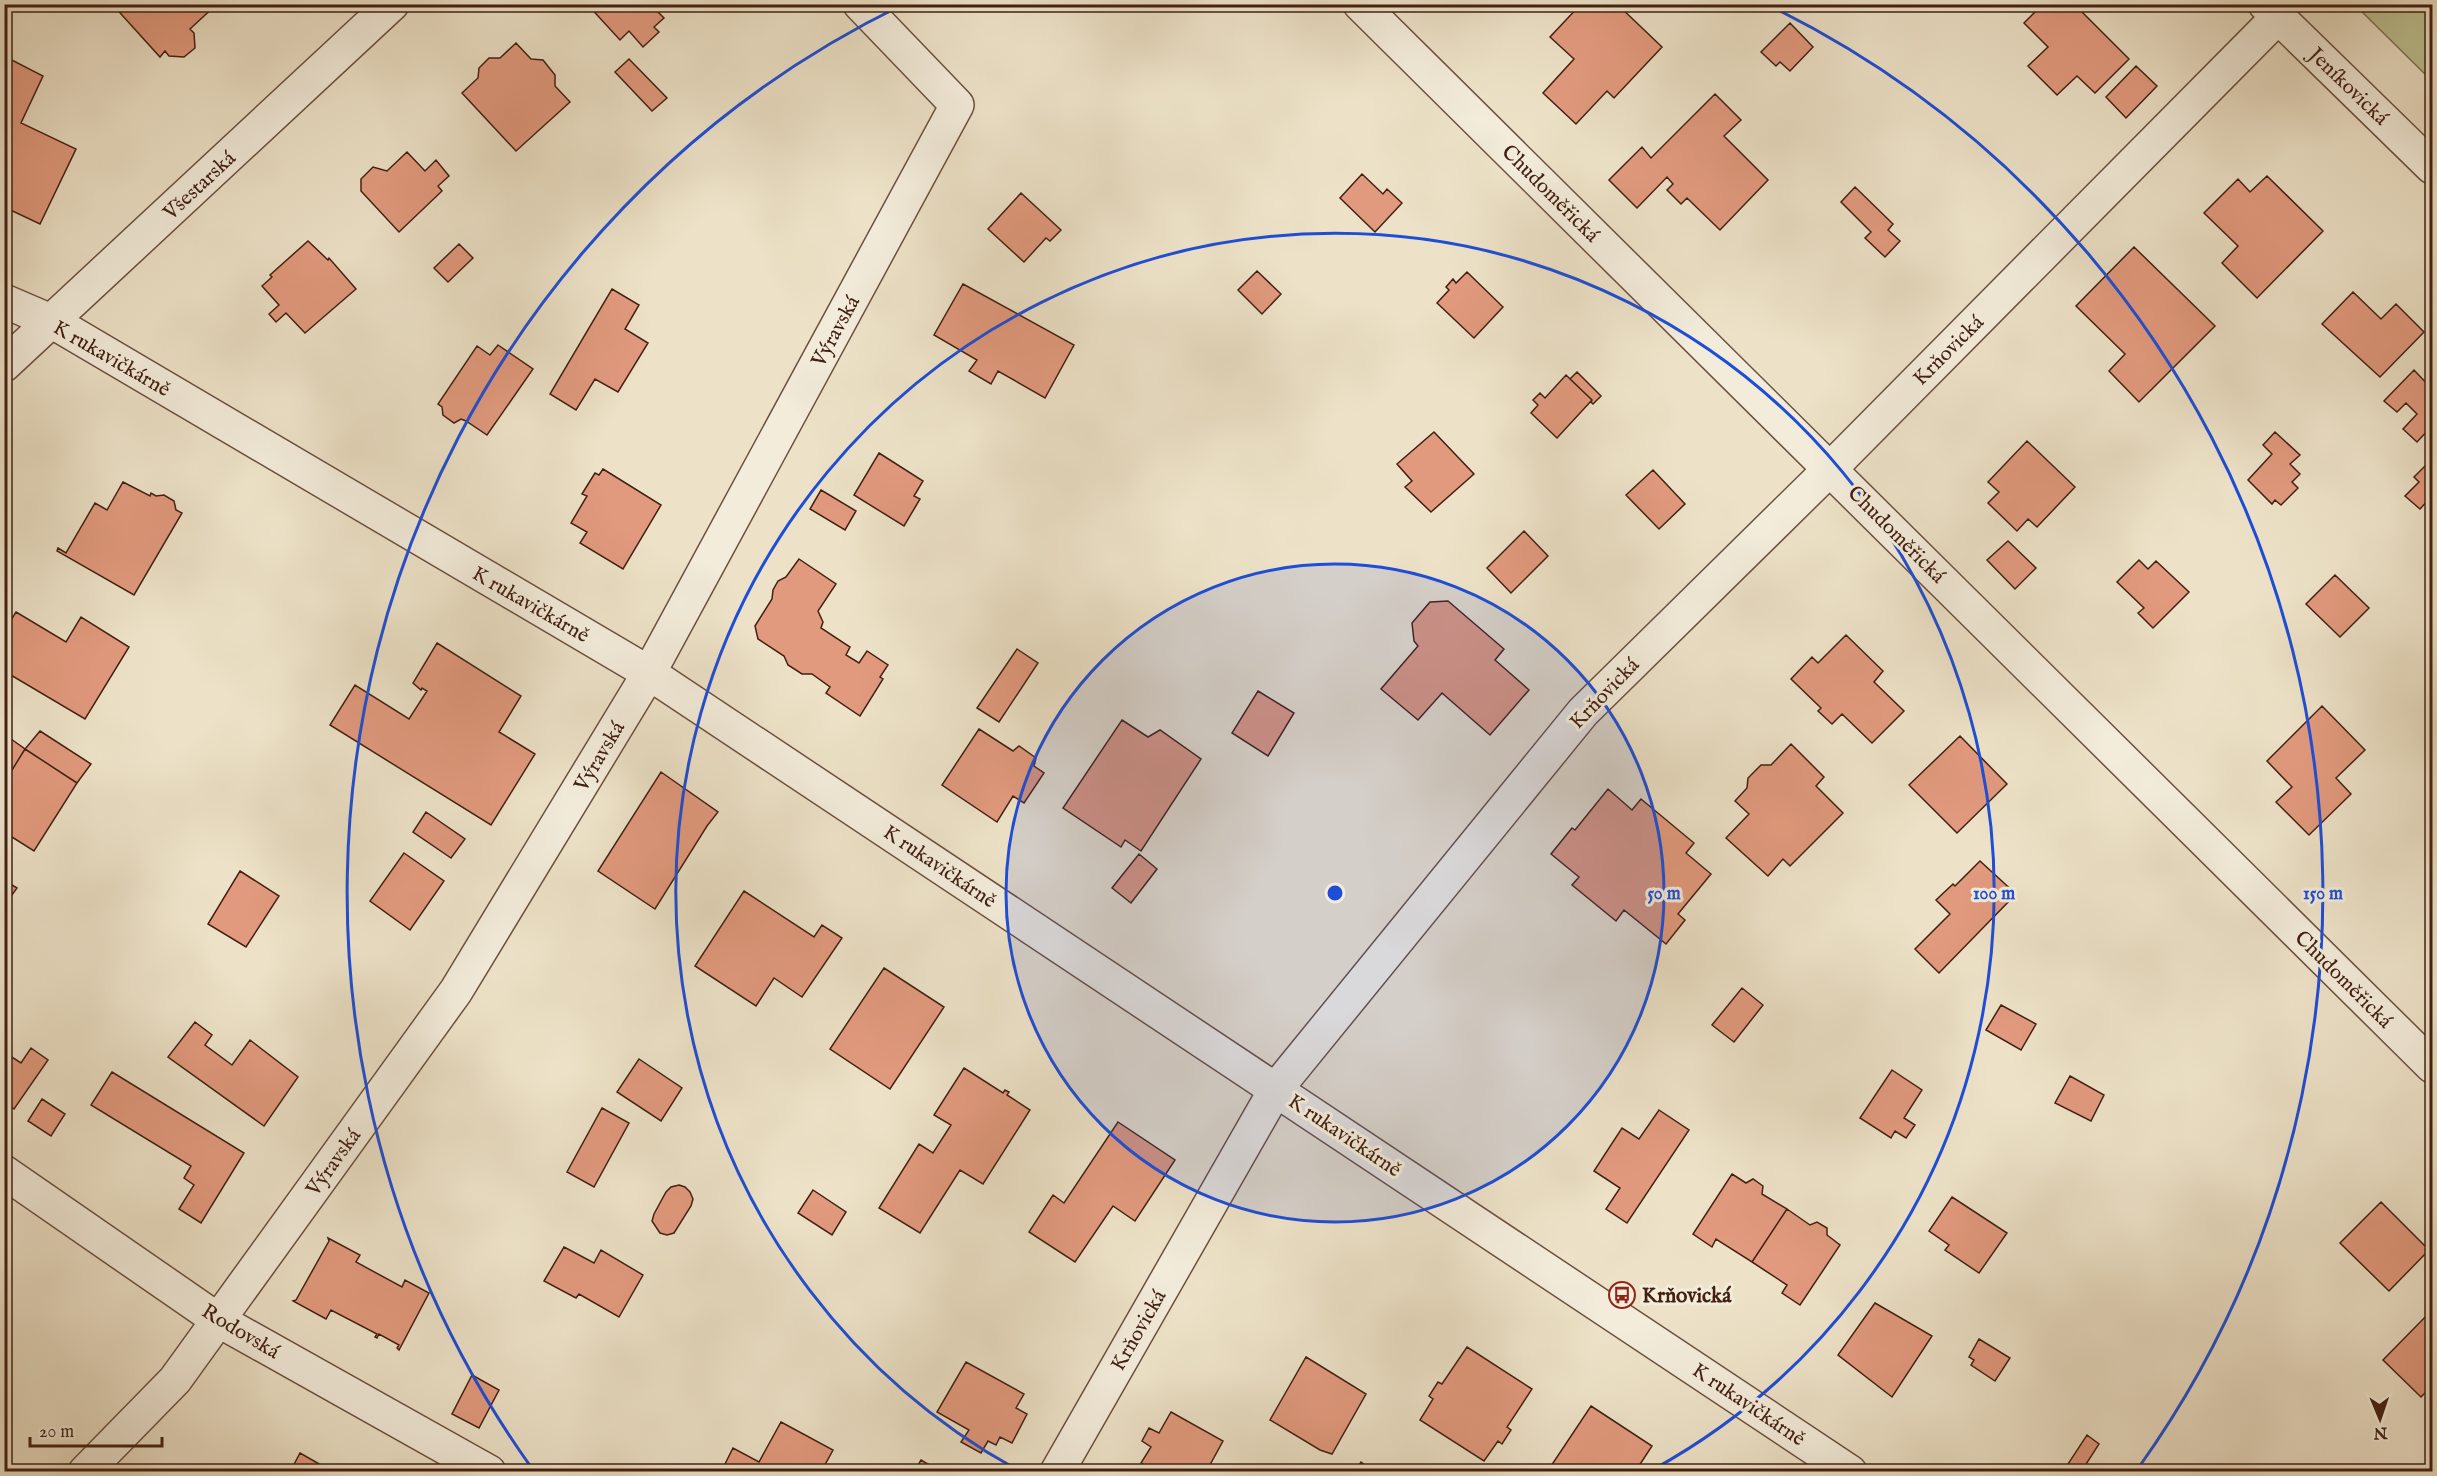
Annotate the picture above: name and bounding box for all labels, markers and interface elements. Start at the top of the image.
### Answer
street label: Jeníkovická [2301,41,2394,132]
street label: Chudoměřická [1495,139,1605,249]
street label: Všestarská [157,145,243,227]
street label: Výravská [805,291,867,373]
street label: Krňovická [1908,309,1991,392]
street label: K rukavičkárně [48,315,175,404]
street label: Chudoměřická [1841,480,1951,590]
street label: K rukavičkárně [467,561,594,650]
street label: Krňovická [1564,652,1646,736]
street label: Výravská [568,716,632,798]
street label: K rukavičkárně [877,819,1001,915]
centre of rings [1325,883,1345,903]
text: 50 m [1647,883,1681,906]
text: 100 m [1973,883,2015,906]
text: 150 m [2303,883,2343,906]
street label: Chudoměřická [2288,925,2398,1035]
street label: K rukavičkárně [1282,1088,1406,1184]
street label: Výravská [300,1123,368,1203]
bus stop icon: Krňovická [1607,1280,1637,1310]
place label: Krňovická [1642,1283,1732,1310]
street label: Krňovická [1105,1284,1174,1376]
street label: Rodovská [196,1298,285,1367]
street label: K rukavičkárně [1686,1357,1810,1453]
north arrow [2350,1389,2410,1449]
scale bar [30,1410,162,1448]
text: 20 m [39,1421,74,1444]
text: N [2373,1422,2389,1442]

